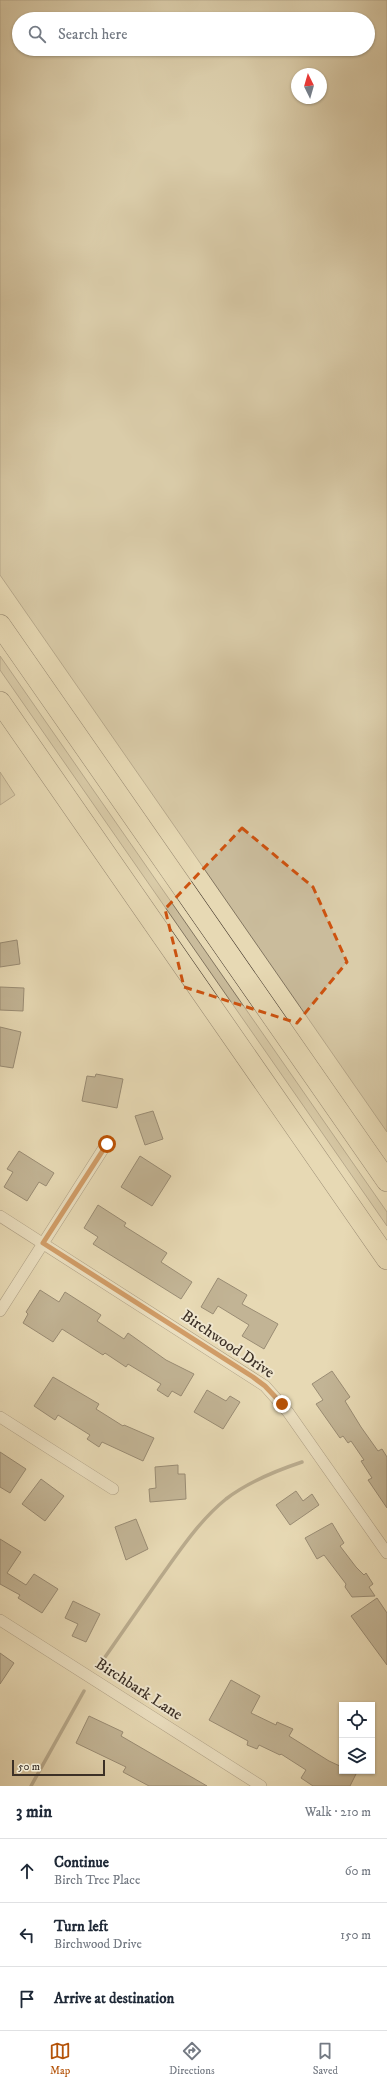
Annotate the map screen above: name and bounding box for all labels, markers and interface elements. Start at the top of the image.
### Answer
search box [12,12,375,56]
icon: search [26,23,48,45]
text: Search here [58,25,127,44]
north arrow [291,68,327,104]
route start [98,1135,116,1153]
street label: Birchwood Drive [178,1305,279,1383]
route end [273,1395,291,1413]
street label: Birchbark Lane [92,1653,187,1725]
map controls [339,1702,375,1774]
button: locate [339,1702,375,1738]
button: layers [339,1738,375,1774]
scale bar [12,1758,105,1777]
text: 50 m [18,1760,40,1774]
text: 3 min [16,1801,52,1823]
text: Walk · 210 m [305,1804,371,1820]
text: Continue [54,1853,109,1872]
icon: ahead [16,1860,38,1882]
text: 60 m [345,1863,371,1879]
text: Birch Tree Place [54,1872,140,1888]
text: Turn left [54,1917,108,1936]
icon: left [16,1924,38,1946]
text: 150 m [340,1927,371,1943]
text: Birchwood Drive [54,1936,142,1952]
icon: arrive [16,1988,38,2010]
text: Arrive at destination [54,1989,174,2008]
tab: Map [49,2040,71,2078]
tab: Directions [169,2040,215,2078]
tab: Saved [313,2040,338,2078]

